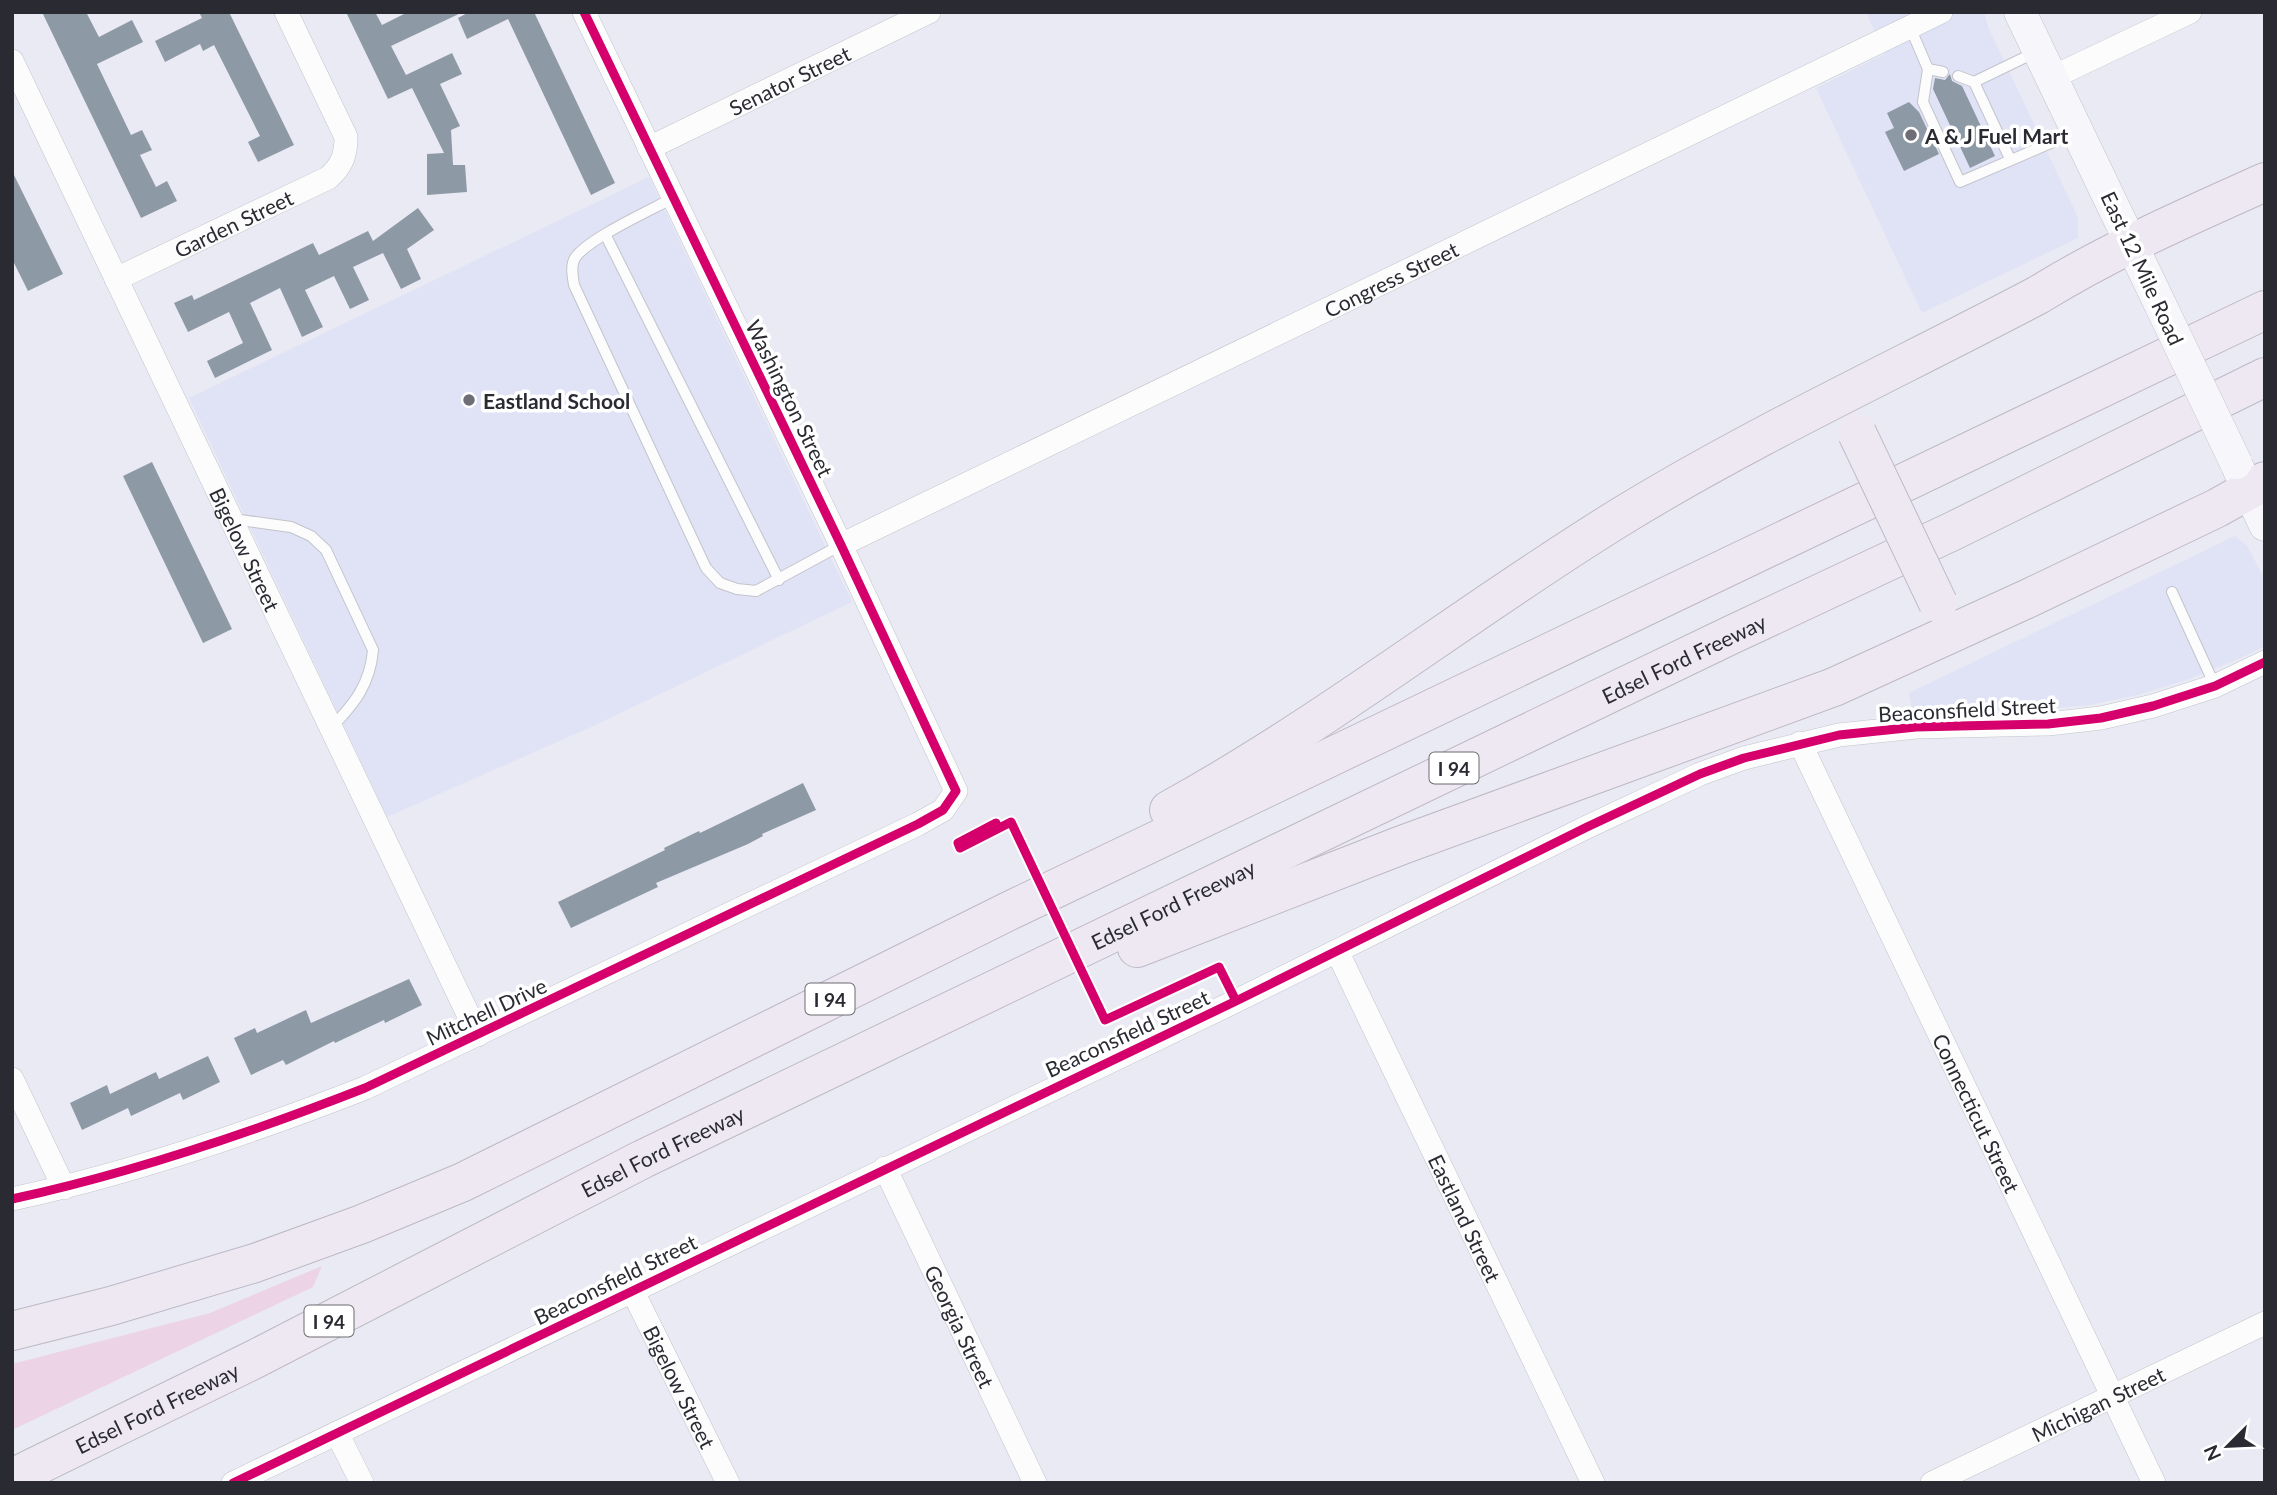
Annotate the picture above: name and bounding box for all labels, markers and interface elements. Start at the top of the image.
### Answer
street label: Senator Street [725,40,854,120]
place label: A & J Fuel Mart [1924,123,2068,148]
marker: A & J Fuel Mart [1903,127,1919,143]
street label: Garden Street [170,184,297,262]
street label: East 12 Mile Road [2096,187,2190,349]
street label: Congress Street [1320,235,1462,322]
street label: Washington Street [741,316,839,481]
place label: Eastland School [483,388,630,413]
marker: Eastland School [461,392,477,408]
street label: Bigelow Street [205,483,286,615]
street label: Edsel Ford Freeway [1597,608,1770,708]
street label: Beaconsfield Street [1877,692,2057,726]
road number: I 94 [1430,752,1478,783]
street label: Edsel Ford Freeway [1087,854,1259,954]
street label: Mitchell Drive [422,972,550,1050]
road number: I 94 [806,984,854,1015]
street label: Beaconsfield Street [1041,984,1213,1082]
street label: Connecticut Street [1928,1029,2026,1197]
street label: Edsel Ford Freeway [576,1100,748,1202]
street label: Eastland Street [1424,1150,1507,1286]
street label: Beaconsfield Street [530,1229,701,1329]
street label: Georgia Street [920,1261,1000,1392]
road number: I 94 [304,1306,354,1336]
street label: Bigelow Street [639,1321,721,1453]
street label: Edsel Ford Freeway [71,1357,243,1458]
street label: Michigan Street [2027,1360,2169,1446]
north arrow [2193,1411,2263,1481]
text: N [2199,1442,2225,1464]

